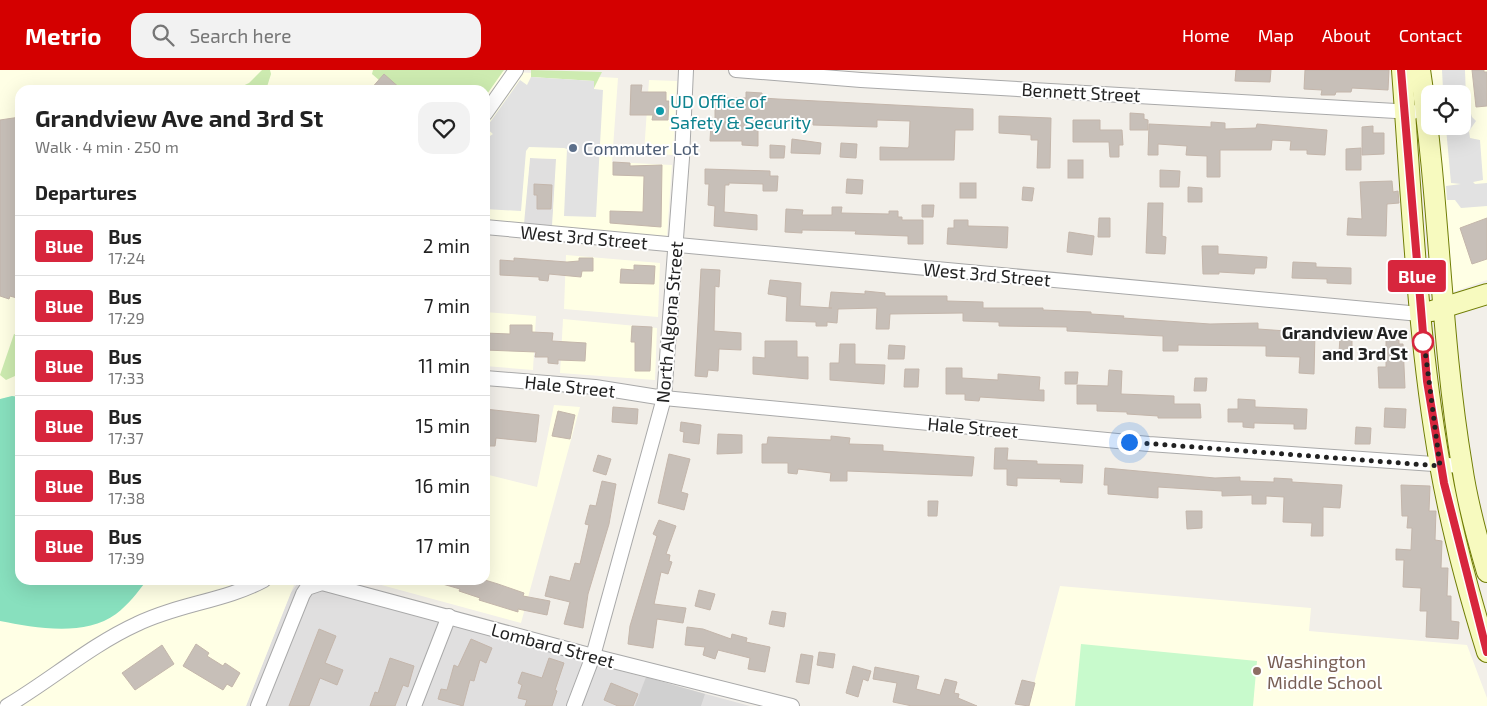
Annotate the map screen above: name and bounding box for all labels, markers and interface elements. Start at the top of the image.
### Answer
search box [131,13,481,58]
text: Metrio [25,21,101,50]
icon: search [149,21,177,49]
text: Search here [189,24,291,47]
text: Home [1182,24,1230,46]
text: Map [1258,24,1294,46]
text: About [1322,24,1371,46]
text: Contact [1399,24,1462,46]
street label: Bennett Street [1021,78,1141,106]
map controls [1421,85,1471,135]
button: locate [1421,85,1471,135]
place label: UD Office of Safety & Security [670,90,812,133]
button: heart [418,102,470,154]
text: Grandview Ave and 3rd St [35,103,323,132]
marker: UD Office of Safety & Security [654,105,666,117]
text: Walk · 4 min · 250 m [35,137,179,156]
place label: Commuter Lot [583,137,699,159]
marker: Commuter Lot [567,142,579,154]
text: Departures [35,181,137,204]
street label: West 3rd Street [519,220,649,254]
text: Bus [108,225,142,248]
text: 2 min [423,234,470,257]
text: Blue [45,235,83,257]
street label: North Algona Street [651,240,687,404]
text: 17:24 [108,248,145,267]
street label: West 3rd Street [922,257,1052,291]
line badge: Blue [1382,260,1452,292]
text: Blue [1398,265,1436,287]
text: Bus [108,285,142,308]
text: 7 min [424,294,470,317]
text: Blue [45,295,83,317]
text: 17:29 [108,308,145,327]
place label: Grandview Ave and 3rd St [1282,321,1409,364]
marker: Grandview Ave and 3rd St [1412,331,1434,353]
text: Bus [108,345,142,368]
text: 11 min [418,354,470,377]
text: Blue [45,355,83,377]
text: 17:33 [108,368,144,387]
street label: Hale Street [524,370,617,402]
text: Bus [108,405,142,428]
street label: Hale Street [927,412,1019,442]
text: 15 min [416,414,470,437]
text: Blue [45,415,83,437]
text: 17:37 [108,428,144,447]
your location [1117,430,1142,455]
text: Bus [108,465,142,488]
text: 16 min [415,474,470,497]
text: Blue [45,475,83,497]
text: 17:38 [108,488,145,507]
text: Bus [108,525,142,548]
text: 17 min [416,534,470,557]
text: Blue [45,535,83,557]
text: 17:39 [108,548,145,567]
street label: Lombard Street [489,618,617,672]
place label: Washington Middle School [1267,650,1383,693]
marker: Washington Middle School [1251,665,1263,677]

